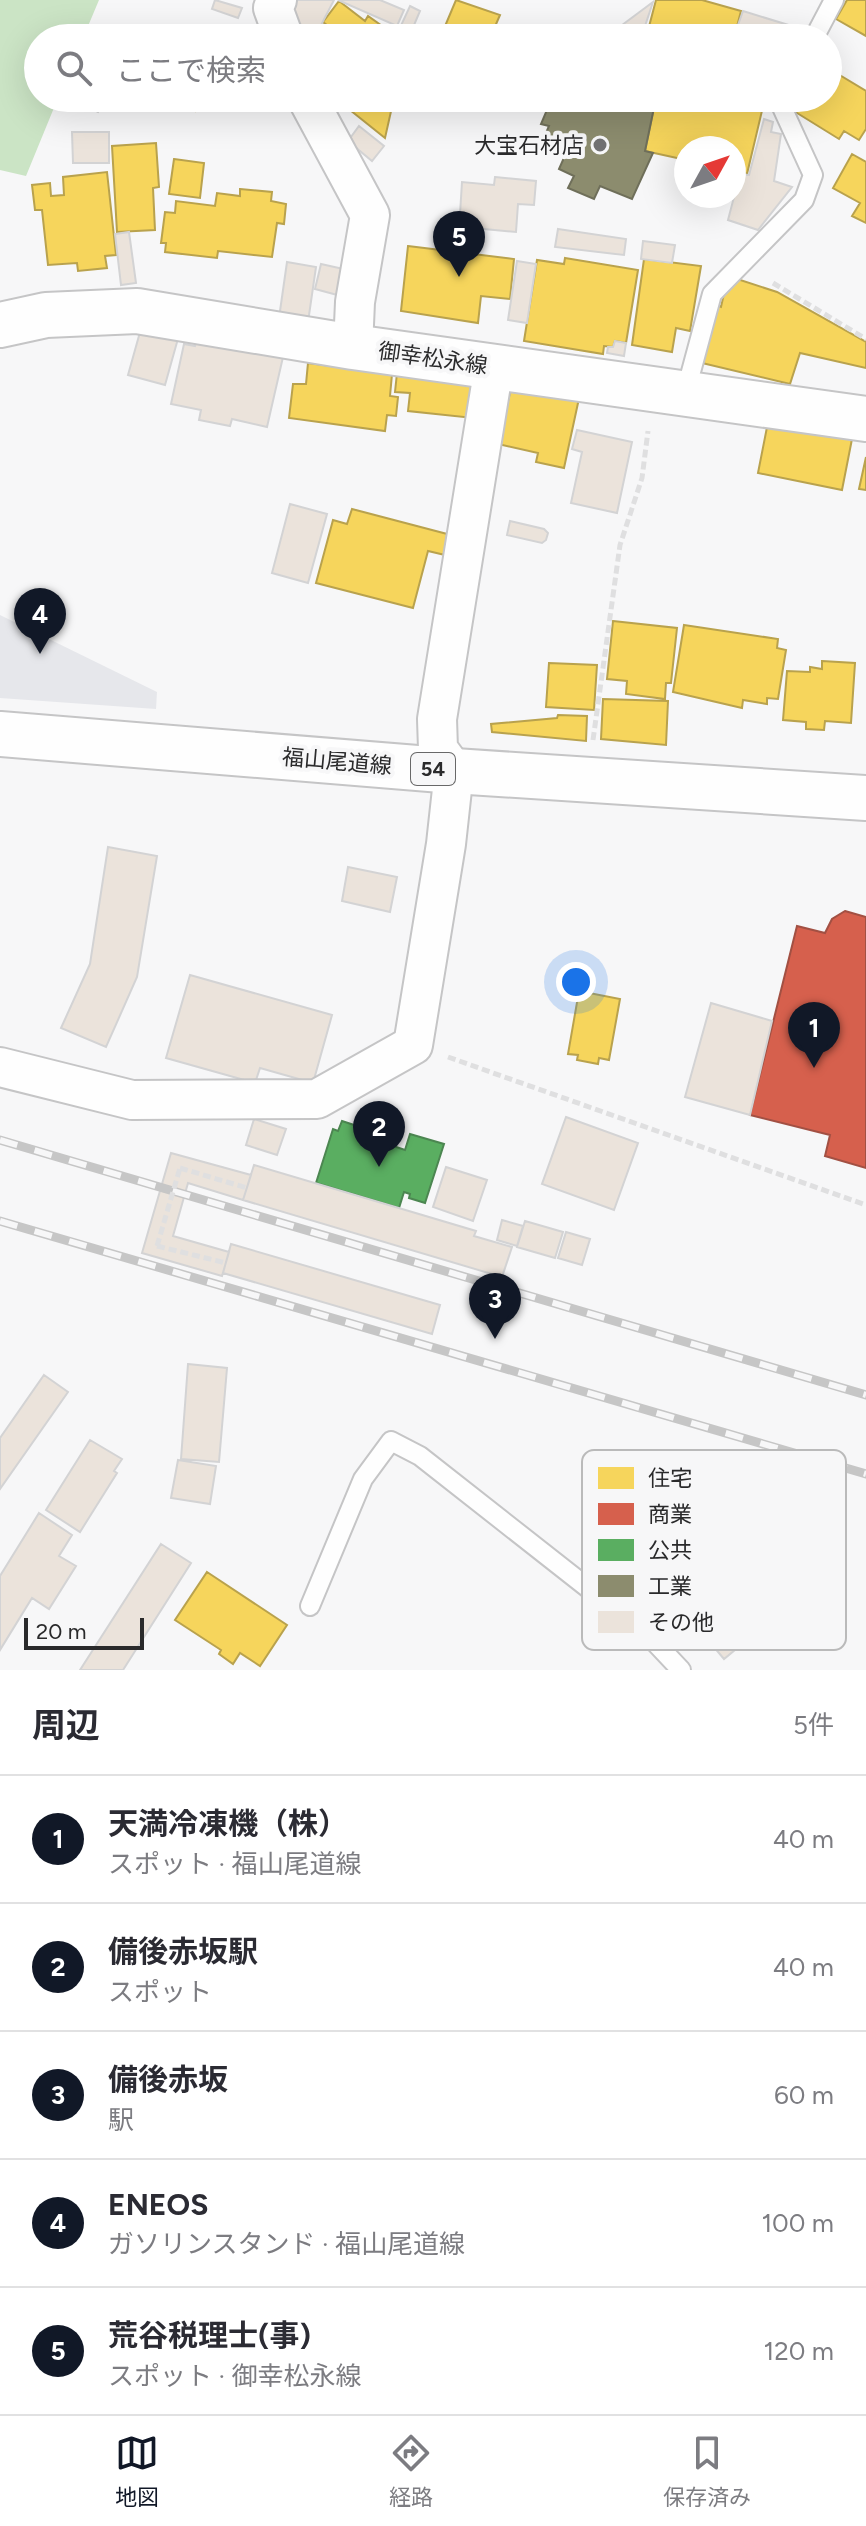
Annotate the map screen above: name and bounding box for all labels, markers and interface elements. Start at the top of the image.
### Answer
search box [24,24,842,112]
icon: search [52,46,96,90]
text: ここで検索 [116,52,266,89]
place label: 大宝石材店 [474,132,584,159]
marker: 大宝石材店 [591,136,609,154]
north arrow [674,136,746,208]
pin: 5 [433,211,485,277]
street label: 御幸松永線 [377,337,489,380]
pin: 4 [14,588,66,654]
street label: 福山尾道線 [281,743,393,780]
road number: 54 [411,753,455,785]
your location [556,962,596,1002]
pin: 1 [788,1002,840,1068]
pin: 2 [353,1101,405,1167]
pin: 3 [469,1273,521,1339]
legend [582,1450,846,1650]
text: 住宅 [648,1465,692,1492]
text: 商業 [648,1501,692,1528]
text: 公共 [648,1537,692,1564]
text: 工業 [648,1573,692,1600]
text: その他 [648,1609,714,1636]
scale bar [24,1614,144,1650]
text: 20 m [36,1618,87,1645]
text: 周辺 [32,1705,100,1746]
text: 5件 [793,1709,834,1741]
text: 天満冷凍機（株） [108,1805,348,1842]
text: 1 [53,1823,63,1855]
text: 40 m [773,1823,834,1855]
text: スポット · 福山尾道線 [108,1848,361,1880]
text: 備後赤坂駅 [108,1933,258,1970]
text: 2 [50,1951,66,1983]
text: 40 m [773,1951,834,1983]
text: スポット [108,1976,212,2008]
text: 備後赤坂 [108,2061,228,2098]
text: 3 [51,2079,65,2111]
text: 60 m [774,2079,834,2111]
text: 駅 [108,2104,134,2136]
text: ENEOS [108,2186,208,2223]
text: 4 [50,2207,66,2239]
text: 100 m [761,2207,834,2239]
text: ガソリンスタンド · 福山尾道線 [108,2228,465,2260]
text: 荒谷税理士(事) [108,2317,311,2354]
text: 5 [50,2335,66,2367]
text: 120 m [764,2335,834,2367]
text: スポット · 御幸松永線 [108,2360,361,2392]
tab: 地図 [115,2431,159,2511]
tab: 経路 [389,2431,433,2511]
tab: 保存済み [663,2431,751,2511]

